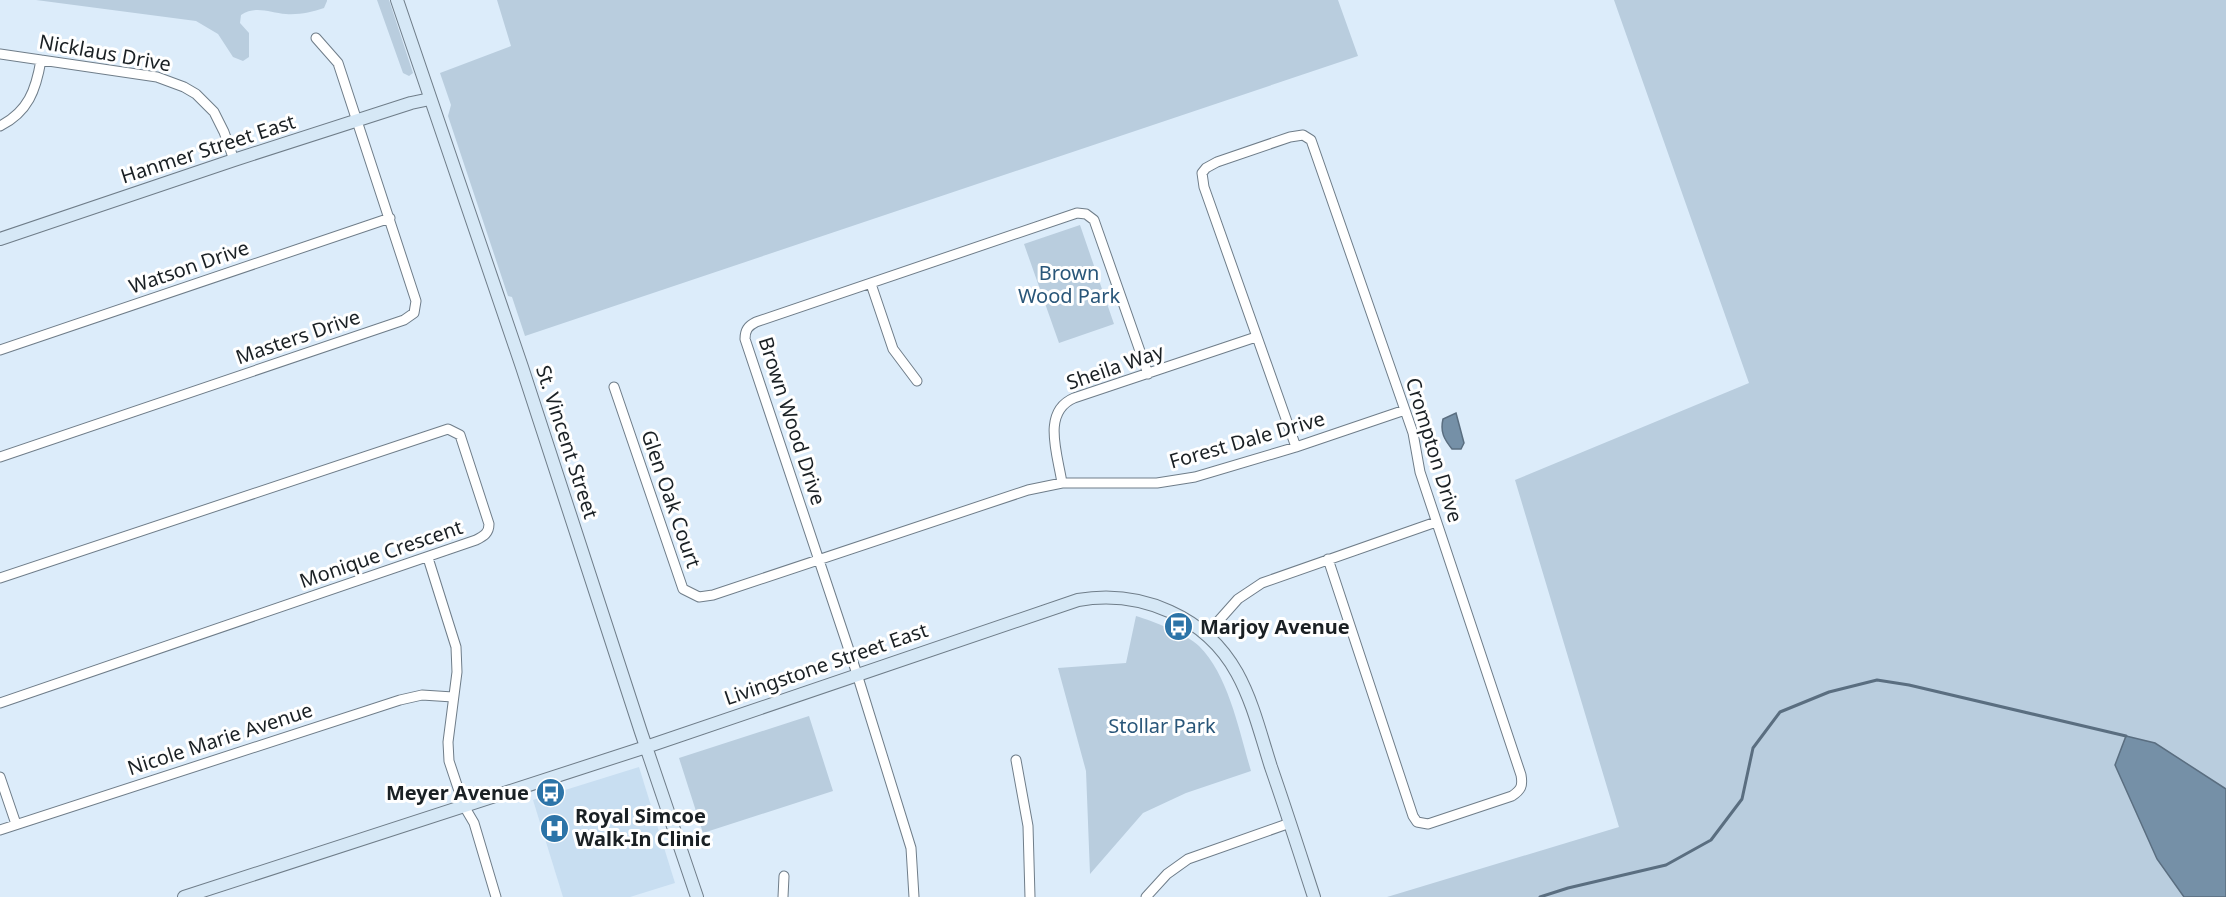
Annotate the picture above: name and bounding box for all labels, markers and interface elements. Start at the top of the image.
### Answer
street label: Nicklaus Drive [37,28,173,77]
street label: Hanmer Street East [117,108,299,189]
street label: Watson Drive [125,233,252,300]
park label: Brown Wood Park [1018,259,1120,309]
street label: Masters Drive [232,303,364,370]
street label: Brown Wood Drive [753,333,832,508]
street label: Sheila Way [1063,337,1168,396]
street label: St. Vincent Street [530,362,605,522]
street label: Crompton Drive [1400,374,1469,526]
street label: Forest Dale Drive [1166,404,1328,475]
street label: Glen Oak Court [635,426,708,571]
street label: Monique Crescent [296,513,466,594]
bus stop icon: Marjoy Avenue [1163,611,1195,643]
place label: Marjoy Avenue [1200,613,1350,640]
street label: Livingstone Street East [720,616,931,711]
street label: Nicole Marie Avenue [124,696,316,781]
park label: Stollar Park [1108,712,1216,739]
bus stop icon: Meyer Avenue [534,777,566,809]
place label: Meyer Avenue [386,779,529,806]
place label: Royal Simcoe Walk-In Clinic [575,802,711,852]
hospital icon: Royal Simcoe Walk-In Clinic [538,812,570,844]

